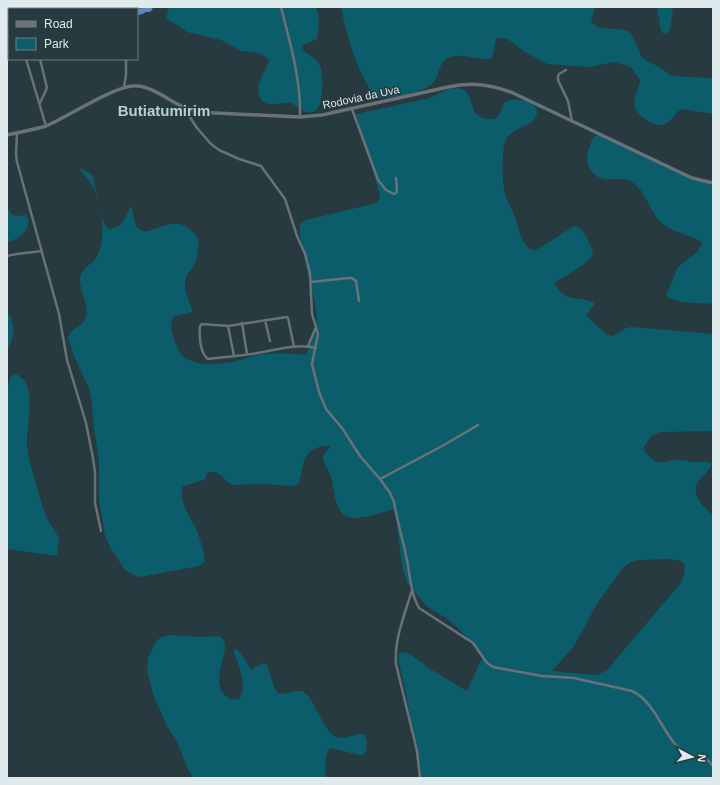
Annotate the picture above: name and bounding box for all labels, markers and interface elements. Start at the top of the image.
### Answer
legend [8,8,138,60]
text: Road [44,17,73,31]
text: Park [44,37,70,51]
street label: Rodovia da Uva [321,83,401,111]
district label: Butiatumirim [118,102,210,119]
north arrow [672,737,712,777]
text: N [695,754,708,763]

